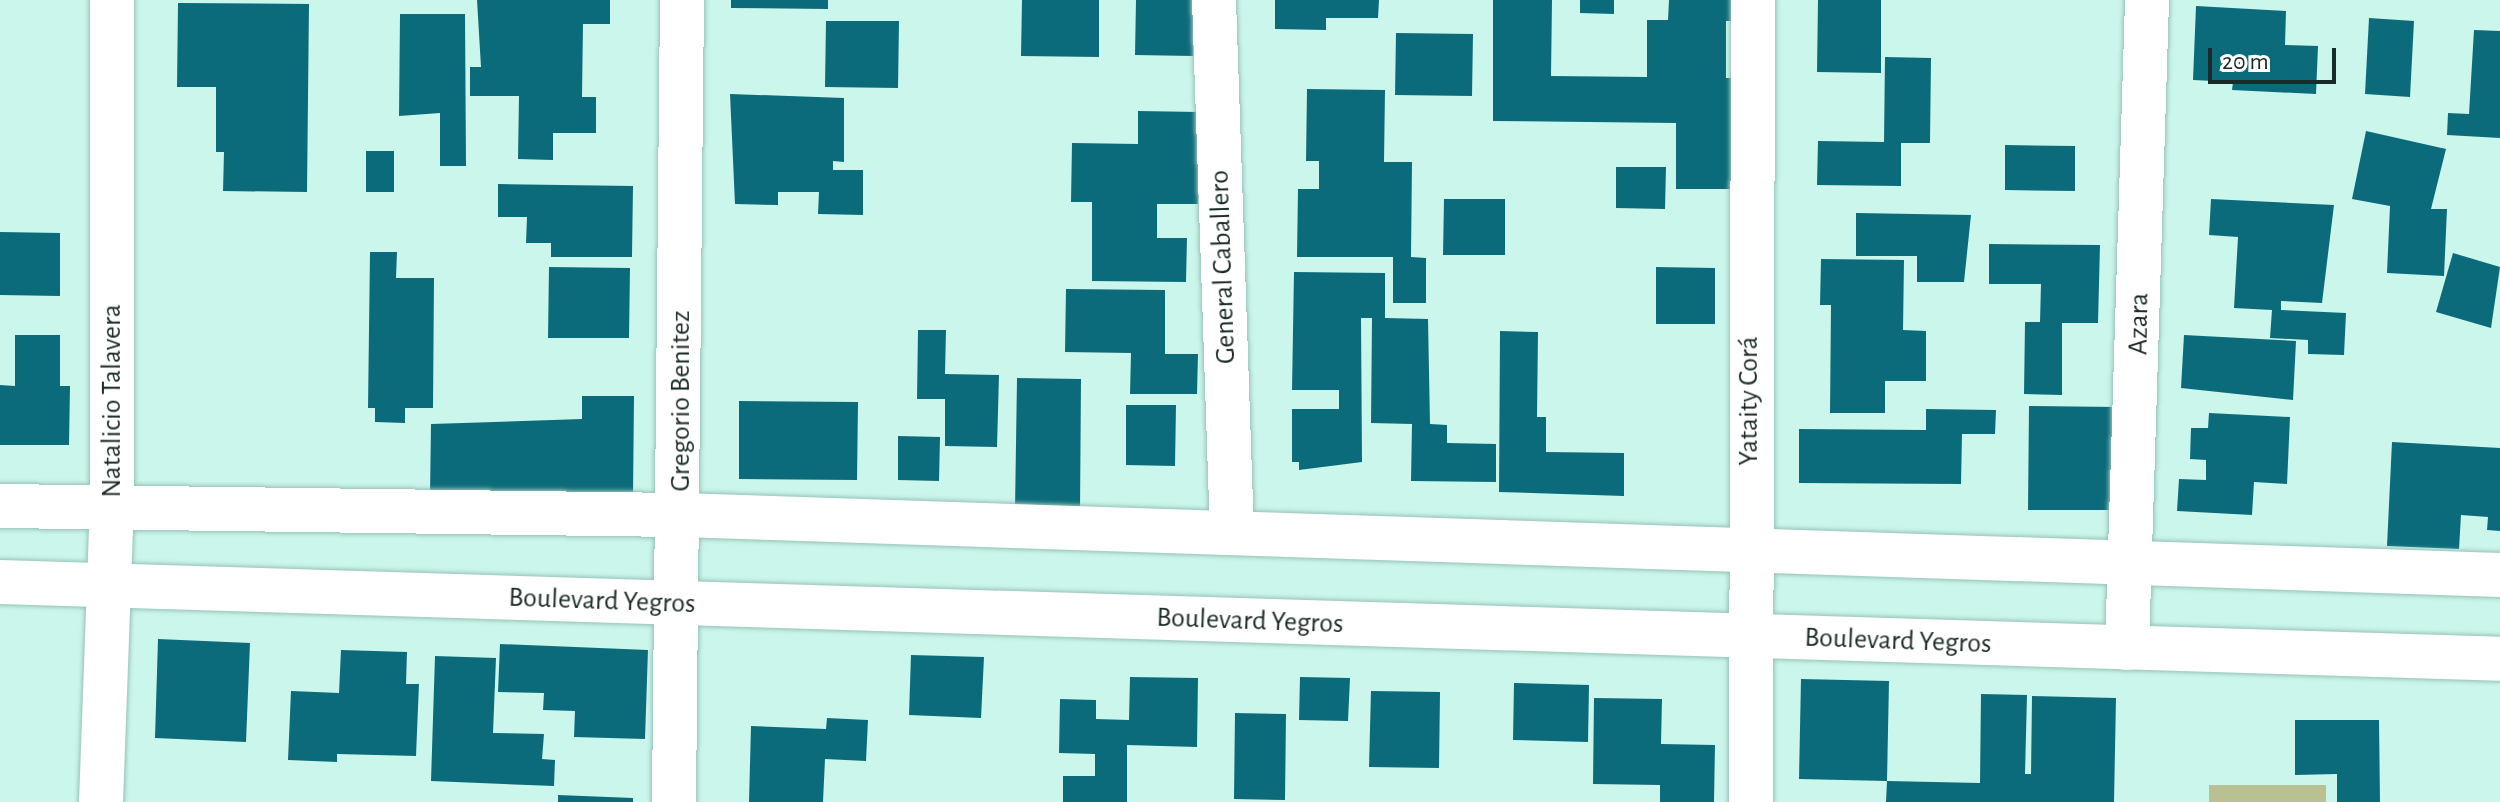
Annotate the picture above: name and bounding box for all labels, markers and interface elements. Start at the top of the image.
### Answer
scale bar [2212,32,2340,82]
text: 20 m [2222,50,2269,74]
street label: General Caballero [1203,169,1243,365]
street label: Azara [2122,293,2156,355]
street label: Natalicio Talavera [95,304,129,498]
street label: Gregorio Benitez [664,310,698,492]
street label: Yataity Corá [1732,336,1766,466]
street label: Boulevard Yegros [508,581,696,621]
street label: Boulevard Yegros [1156,601,1344,641]
street label: Boulevard Yegros [1804,621,1992,661]

